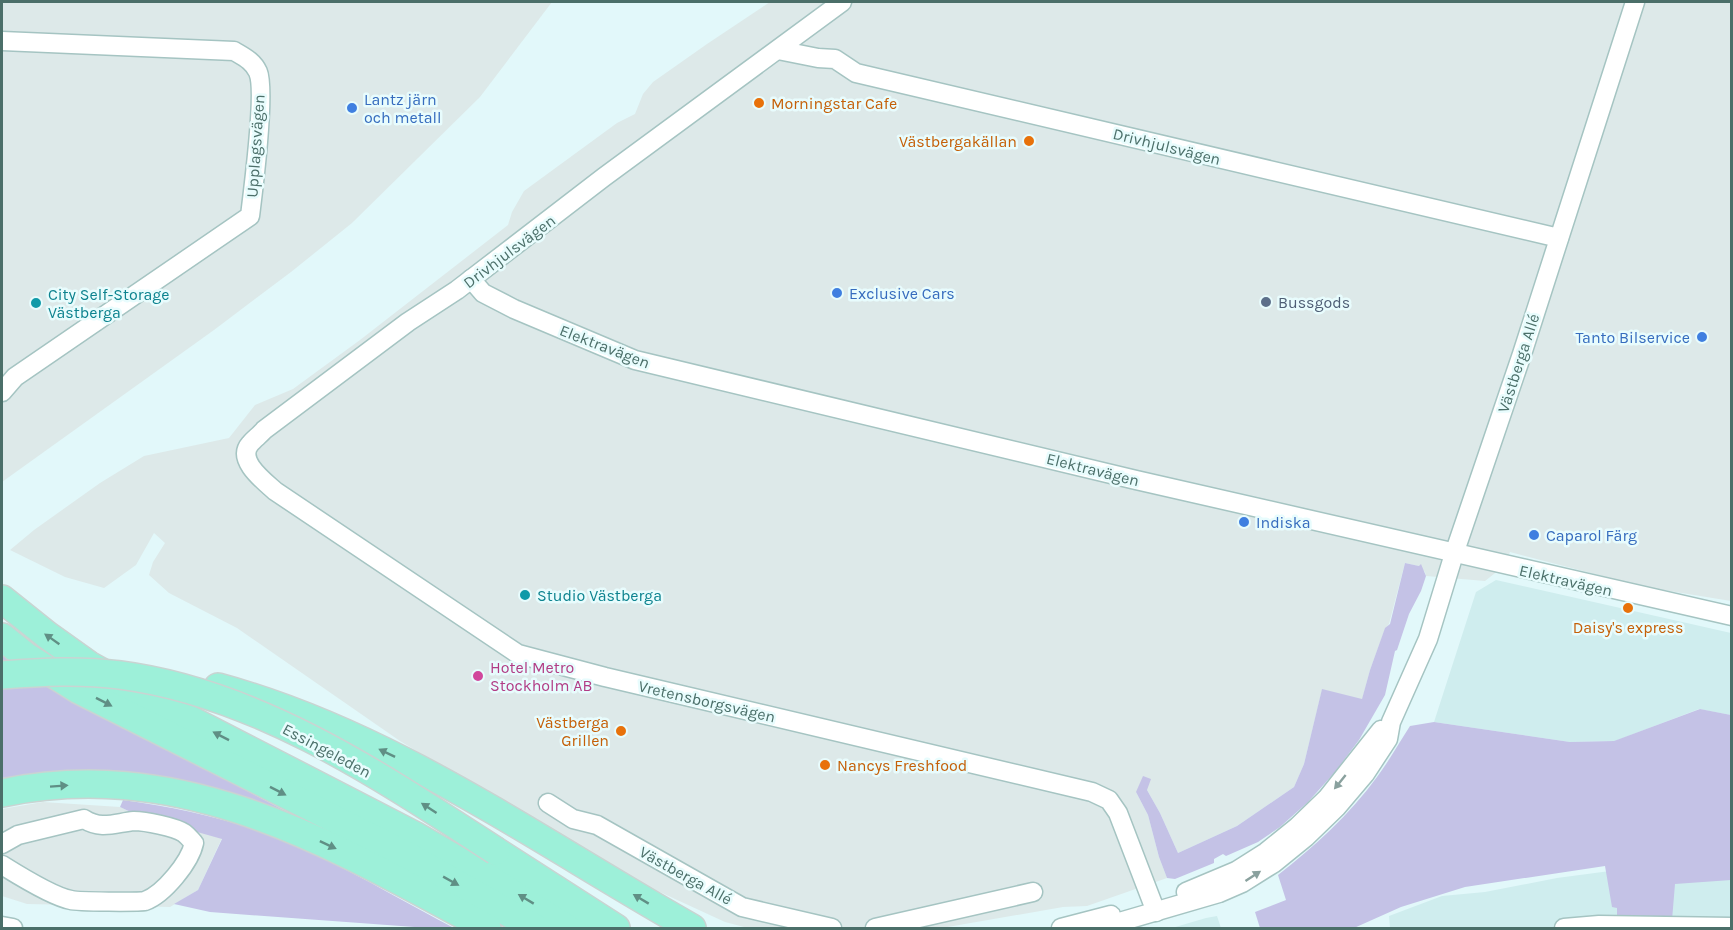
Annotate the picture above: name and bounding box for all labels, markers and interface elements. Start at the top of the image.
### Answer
place label: Lantz järn och metall [364,90,441,127]
street label: Upplagsvägen [242,94,269,198]
place label: Morningstar Cafe [771,94,897,113]
marker: Morningstar Cafe [752,96,766,110]
marker: Lantz järn och metall [345,101,359,115]
street label: Drivhjulsvägen [1111,124,1223,169]
place label: Västbergakällan [899,132,1017,151]
marker: Västbergakällan [1022,134,1036,148]
street label: Drivhjulsvägen [460,211,559,292]
place label: Exclusive Cars [849,284,955,303]
place label: City Self-Storage Västberga [48,285,170,322]
marker: Exclusive Cars [830,286,844,300]
place label: Bussgods [1278,293,1350,312]
marker: Bussgods [1259,295,1273,309]
marker: City Self-Storage Västberga [29,296,43,310]
street label: Västberga Allé [1494,311,1543,415]
street label: Elektravägen [557,321,653,372]
place label: Tanto Bilservice [1575,328,1690,347]
marker: Tanto Bilservice [1695,330,1709,344]
street label: Elektravägen [1044,449,1141,490]
place label: Indiska [1256,513,1311,532]
marker: Indiska [1237,515,1251,529]
place label: Caparol Färg [1546,526,1637,545]
marker: Caparol Färg [1527,528,1541,542]
street label: Elektravägen [1517,561,1614,600]
place label: Studio Västberga [537,586,662,605]
marker: Studio Västberga [518,588,532,602]
marker: Daisy's express [1621,601,1635,615]
place label: Daisy's express [1573,618,1683,637]
one-way arrow [45,633,61,645]
place label: Hotel Metro Stockholm AB [490,658,593,695]
marker: Hotel Metro Stockholm AB [471,669,485,683]
street label: Vretensborgsvägen [637,676,777,726]
one-way arrow [95,698,112,707]
place label: Västberga Grillen [536,713,609,750]
street label: Essingeleden [279,719,374,782]
marker: Västberga Grillen [614,724,628,738]
one-way arrow [213,731,230,740]
one-way arrow [379,748,396,758]
place label: Nancys Freshfood [837,756,967,775]
marker: Nancys Freshfood [818,758,832,772]
one-way arrow [1334,774,1347,790]
one-way arrow [50,781,69,790]
one-way arrow [269,786,286,795]
one-way arrow [421,802,437,813]
one-way arrow [320,840,338,850]
street label: Västberga Allé [636,842,735,909]
one-way arrow [1245,870,1262,881]
one-way arrow [442,876,459,886]
one-way arrow [518,893,534,904]
one-way arrow [633,893,649,904]

